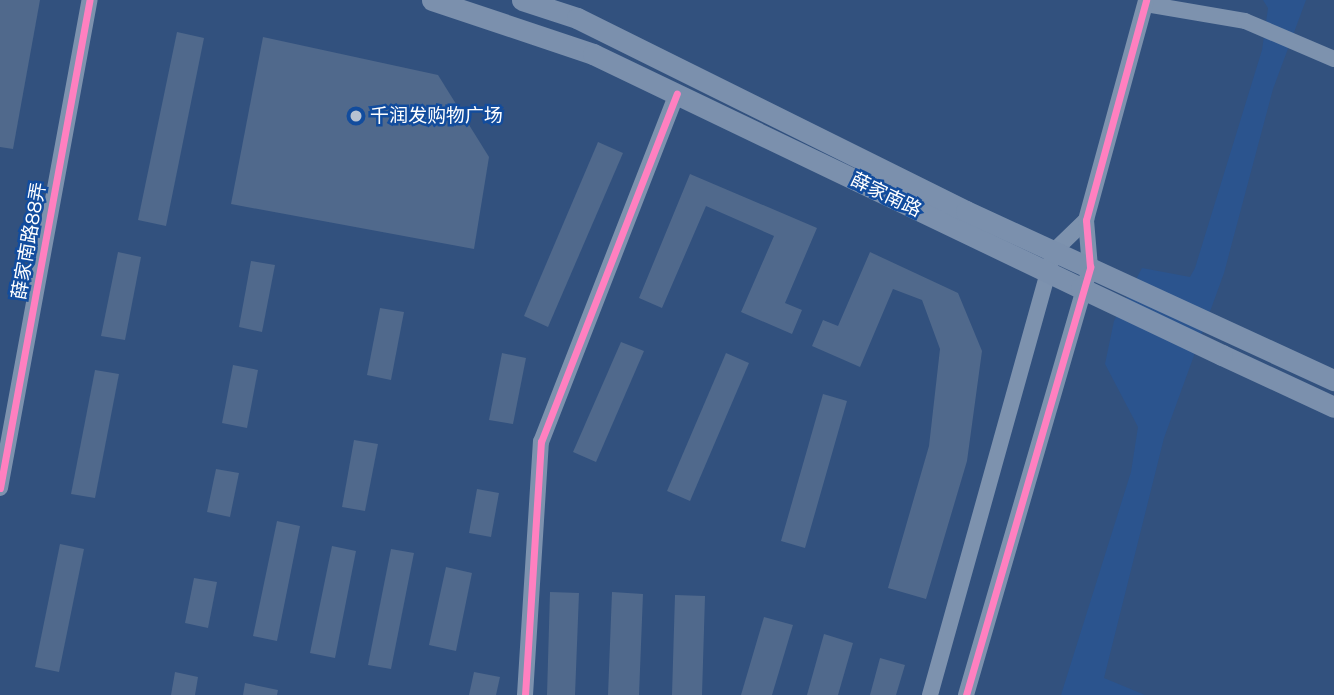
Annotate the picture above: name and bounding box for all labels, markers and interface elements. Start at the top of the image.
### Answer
place label: 千润发购物广场 [370,105,503,127]
marker: 千润发购物广场 [348,108,364,124]
street label: 薛家南路 [847,168,925,222]
street label: 薛家南路88弄 [7,181,51,301]

